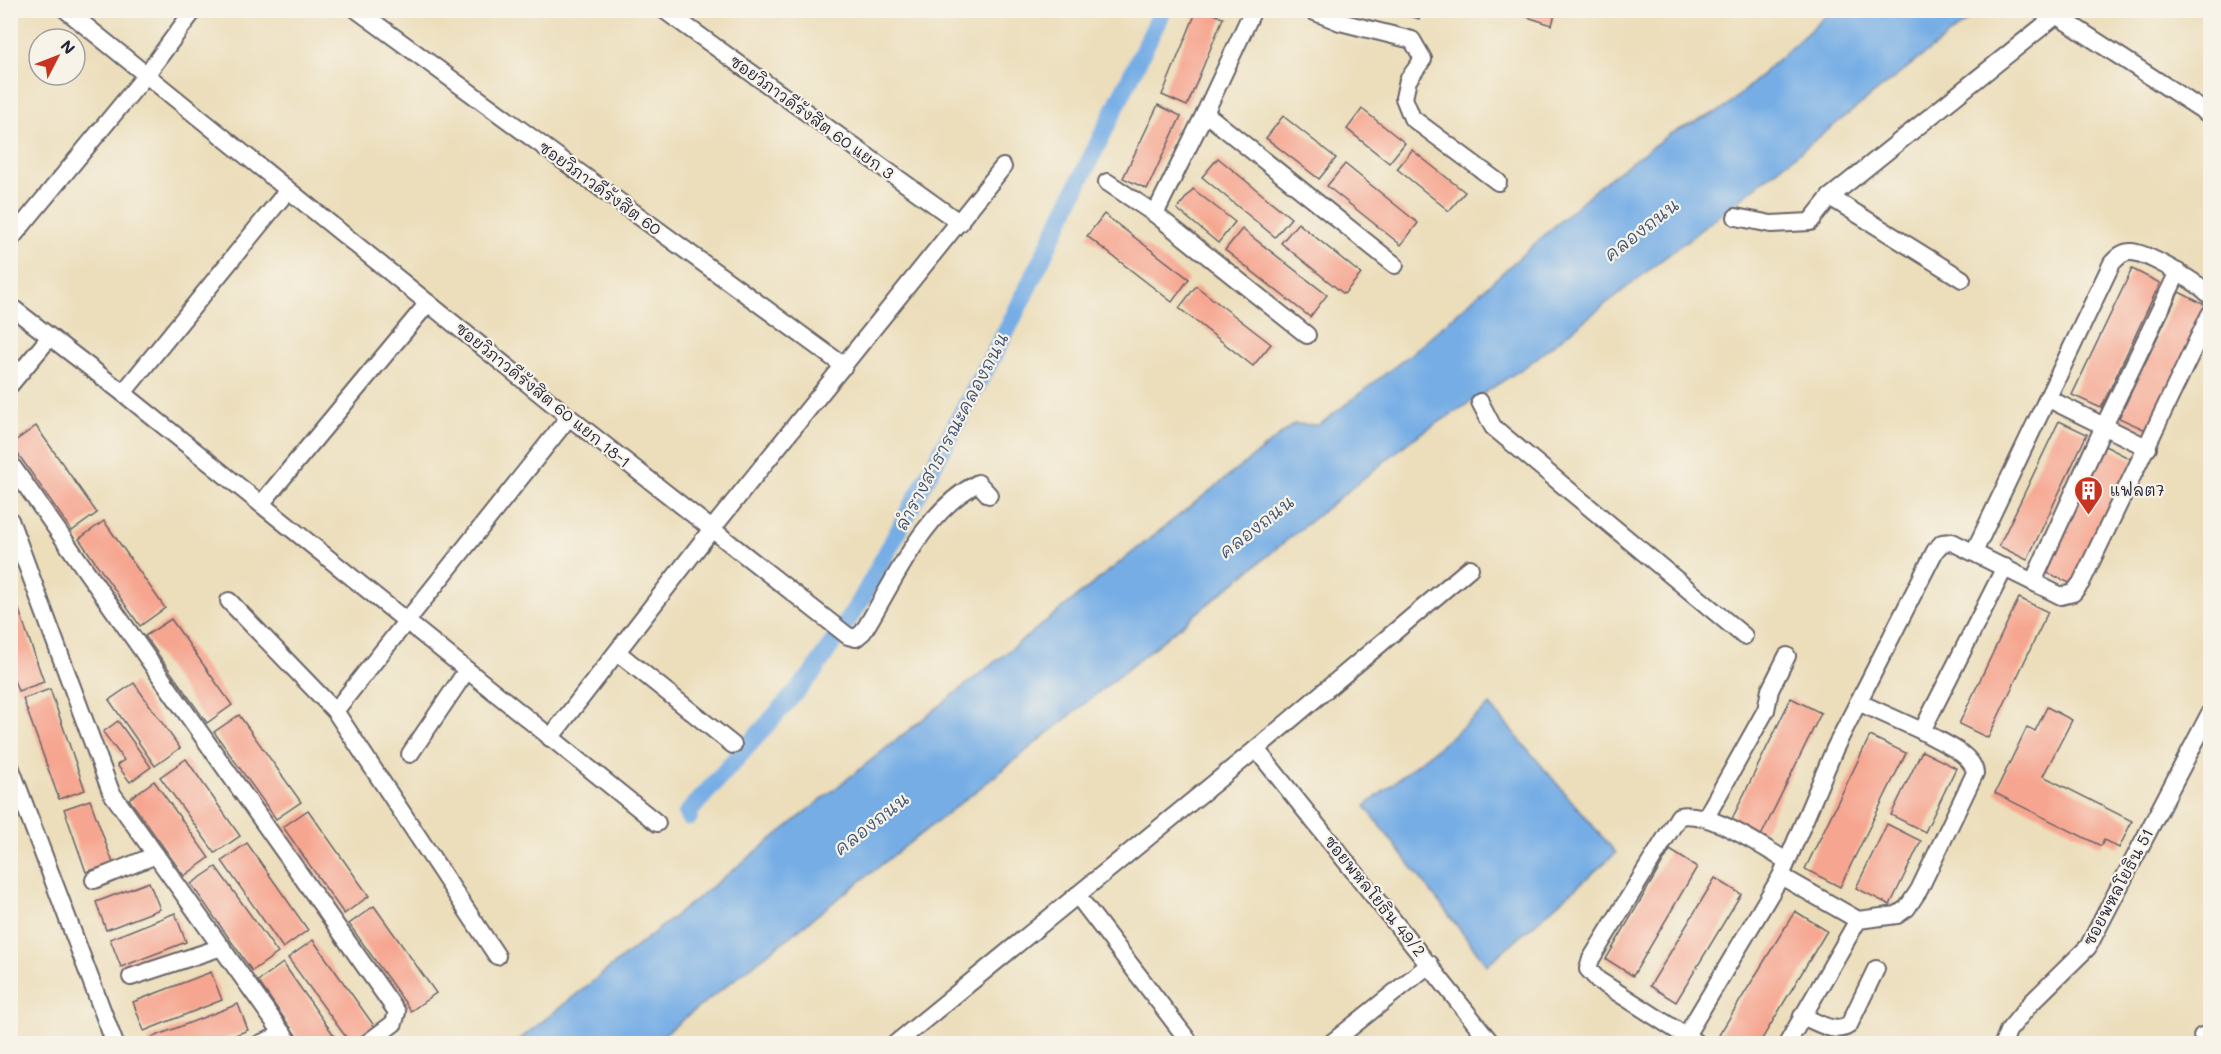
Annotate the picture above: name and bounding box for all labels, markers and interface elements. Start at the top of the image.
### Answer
north arrow [27,27,87,87]
text: N [57,35,80,58]
street label: ซอยวิภาวดีรังสิต 60 แยก 3 [726,50,899,183]
street label: ซอยวิภาวดีรังสิต 60 [535,136,666,239]
water label: คลองถนน [1599,192,1684,266]
street label: ซอยวิภาวดีรังสิต 60 แยก 18-1 [451,317,635,472]
water label: ลำรางสาธารณะคลองถนน [889,328,1014,535]
building icon: แฟลต7 [2073,474,2105,516]
place label: แฟลต7 [2110,479,2165,500]
water label: คลองถนน [1214,489,1299,563]
water label: คลองถนน [829,786,914,860]
street label: ซอยพหลโยธิน 51 [2078,824,2157,949]
street label: ซอยพหลโยธิน 49/2 [1320,831,1431,960]

